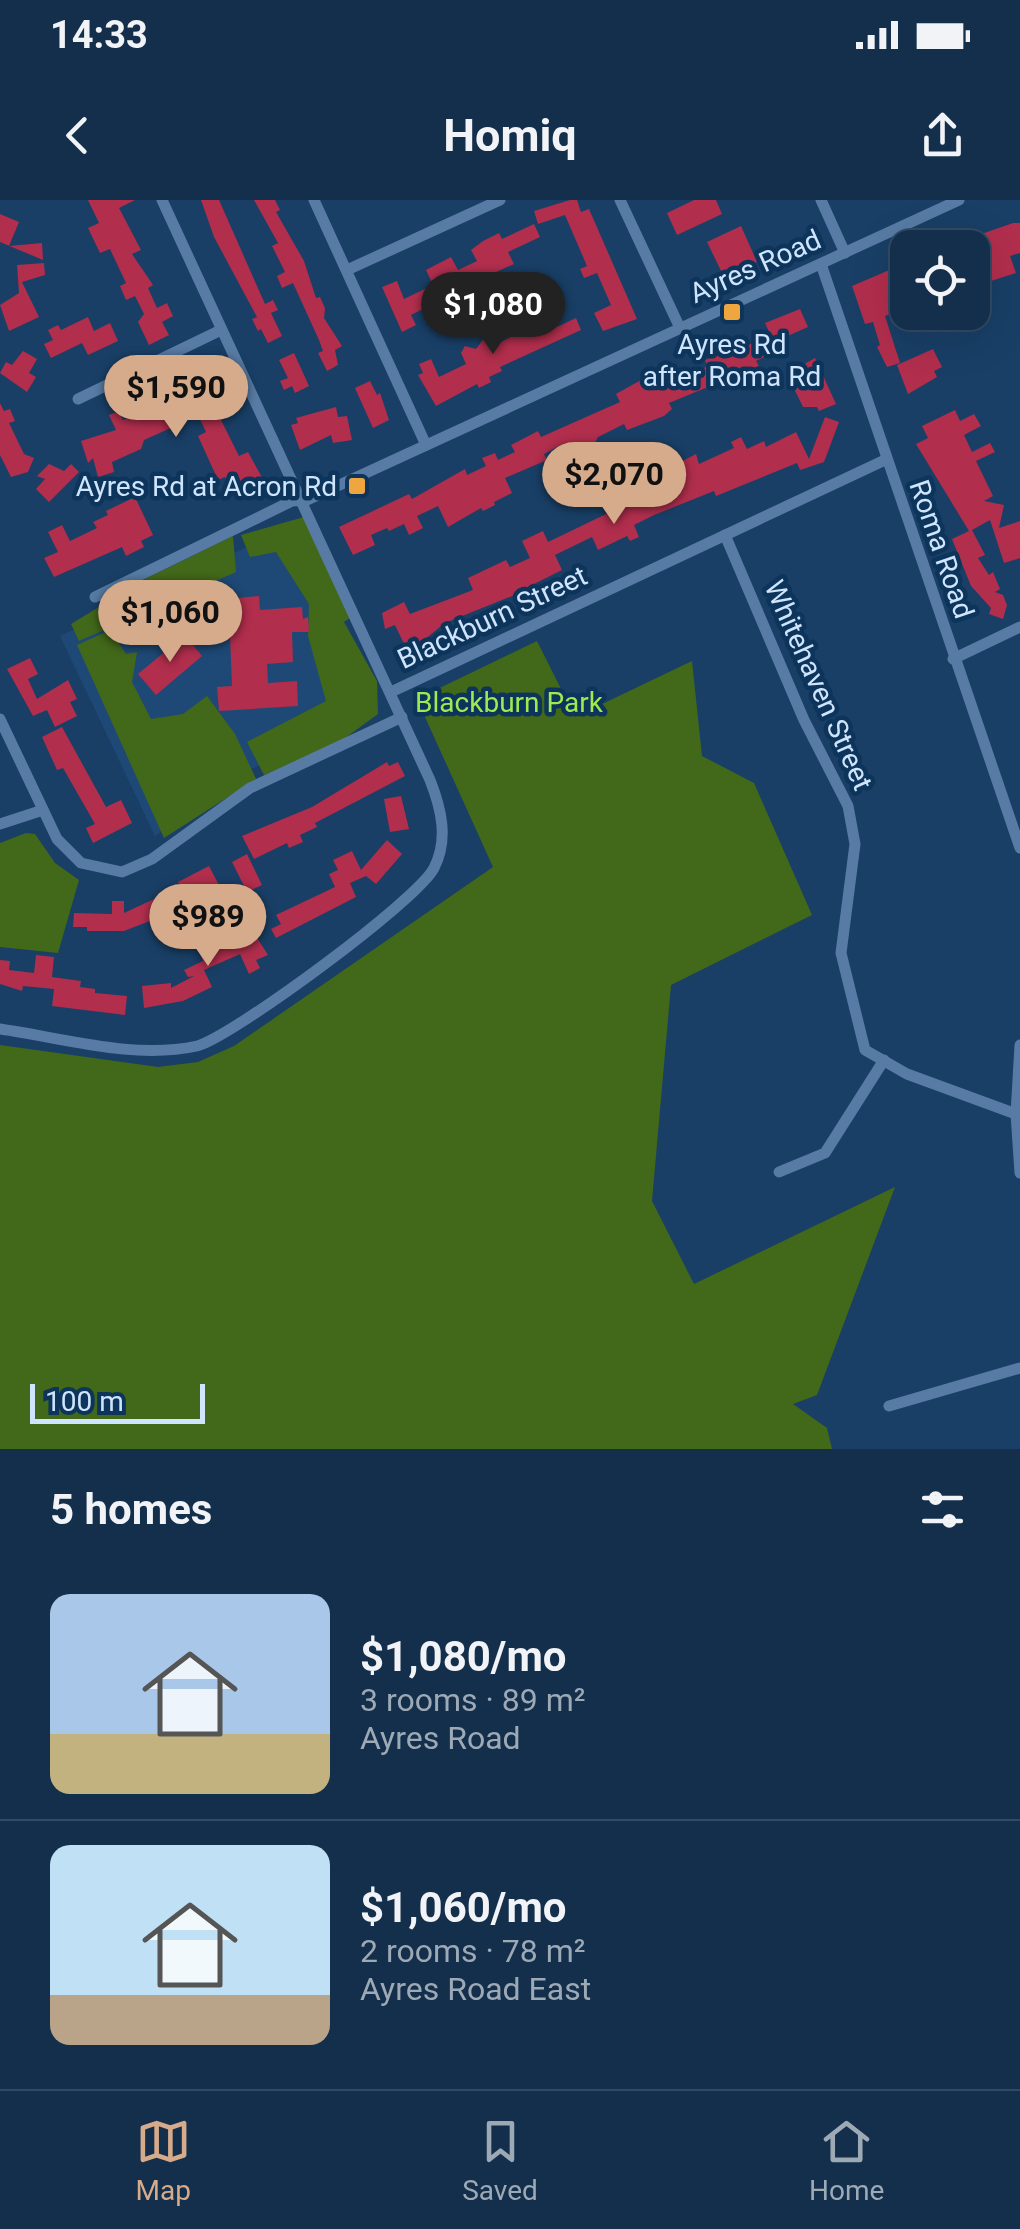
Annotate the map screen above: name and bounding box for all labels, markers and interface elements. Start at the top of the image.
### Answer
text: 14:33 [50,13,148,57]
icon: back [50,108,105,163]
icon: share [915,108,970,163]
text: Homiq [443,109,577,162]
street label: Ayres Road [684,223,826,310]
map controls [890,230,990,330]
button: locate [890,230,990,330]
pin: $1,080 [412,272,574,357]
text: $1,080 [443,285,543,323]
marker: Ayres Rd after Roma Rd [721,301,743,323]
place label: Ayres Rd after Roma Rd [643,328,821,393]
pin: $1,590 [95,355,257,440]
text: $1,590 [126,368,226,406]
pin: $2,070 [533,442,695,527]
text: $2,070 [564,455,664,493]
place label: Ayres Rd at Acron Rd [76,470,337,503]
marker: Ayres Rd at Acron Rd [346,475,368,497]
street label: Roma Road [902,476,981,623]
street label: Blackburn Street [392,559,592,676]
street label: Whitehaven Street [757,575,880,795]
pin: $1,060 [89,580,251,665]
text: $1,060 [120,593,220,631]
park label: Blackburn Park [415,686,604,719]
pin: $989 [149,884,267,969]
text: $989 [171,897,245,935]
scale bar [30,1379,205,1424]
text: 100 m [45,1385,124,1418]
icon: filters [915,1482,970,1537]
text: 5 homes [50,1485,212,1534]
text: $1,080/mo [360,1632,567,1681]
icon: home [130,1634,250,1754]
text: 3 rooms · 89 m² [360,1681,585,1719]
text: Ayres Road [360,1719,521,1757]
text: $1,060/mo [360,1883,567,1932]
icon: home [130,1885,250,2005]
text: 2 rooms · 78 m² [360,1932,585,1970]
text: Ayres Road East [360,1970,591,2008]
tab: Map [136,2114,191,2207]
tab: Saved [462,2114,538,2207]
tab: Home [809,2114,884,2207]

